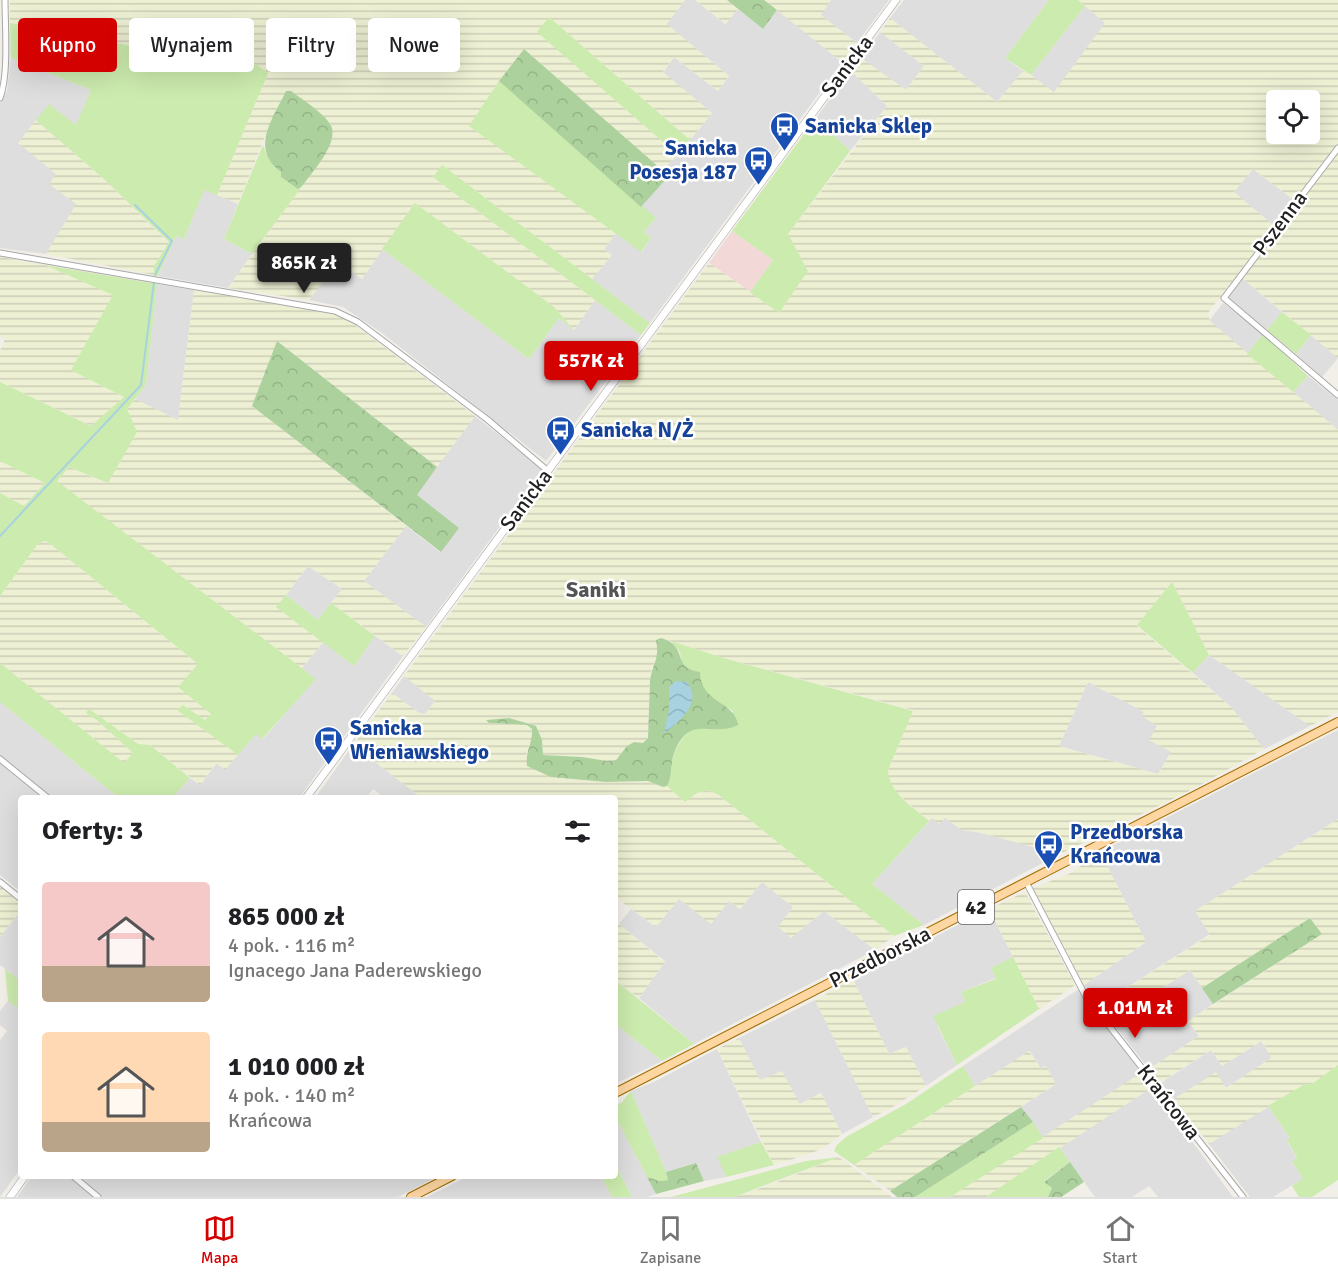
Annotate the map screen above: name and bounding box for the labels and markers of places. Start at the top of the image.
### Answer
bus stop icon: Sanicka Sklep [768,110,800,152]
place label: Sanicka Sklep [805,113,932,139]
place label: Sanicka Posesja 187 [629,135,737,185]
bus stop icon: Sanicka Posesja 187 [742,144,774,186]
pin: 865K zł [249,243,359,294]
pin: 557K zł [536,341,646,392]
bus stop icon: Sanicka N/Ż [544,414,576,456]
place label: Sanicka N/Ż [581,417,694,443]
place label: Sanicka Wieniawskiego [350,715,489,765]
bus stop icon: Sanicka Wieniawskiego [313,724,345,766]
place label: Przedborska Krańcowa [1070,819,1183,869]
bus stop icon: Przedborska Krańcowa [1033,828,1065,870]
pin: 1.01M zł [1073,988,1197,1039]

